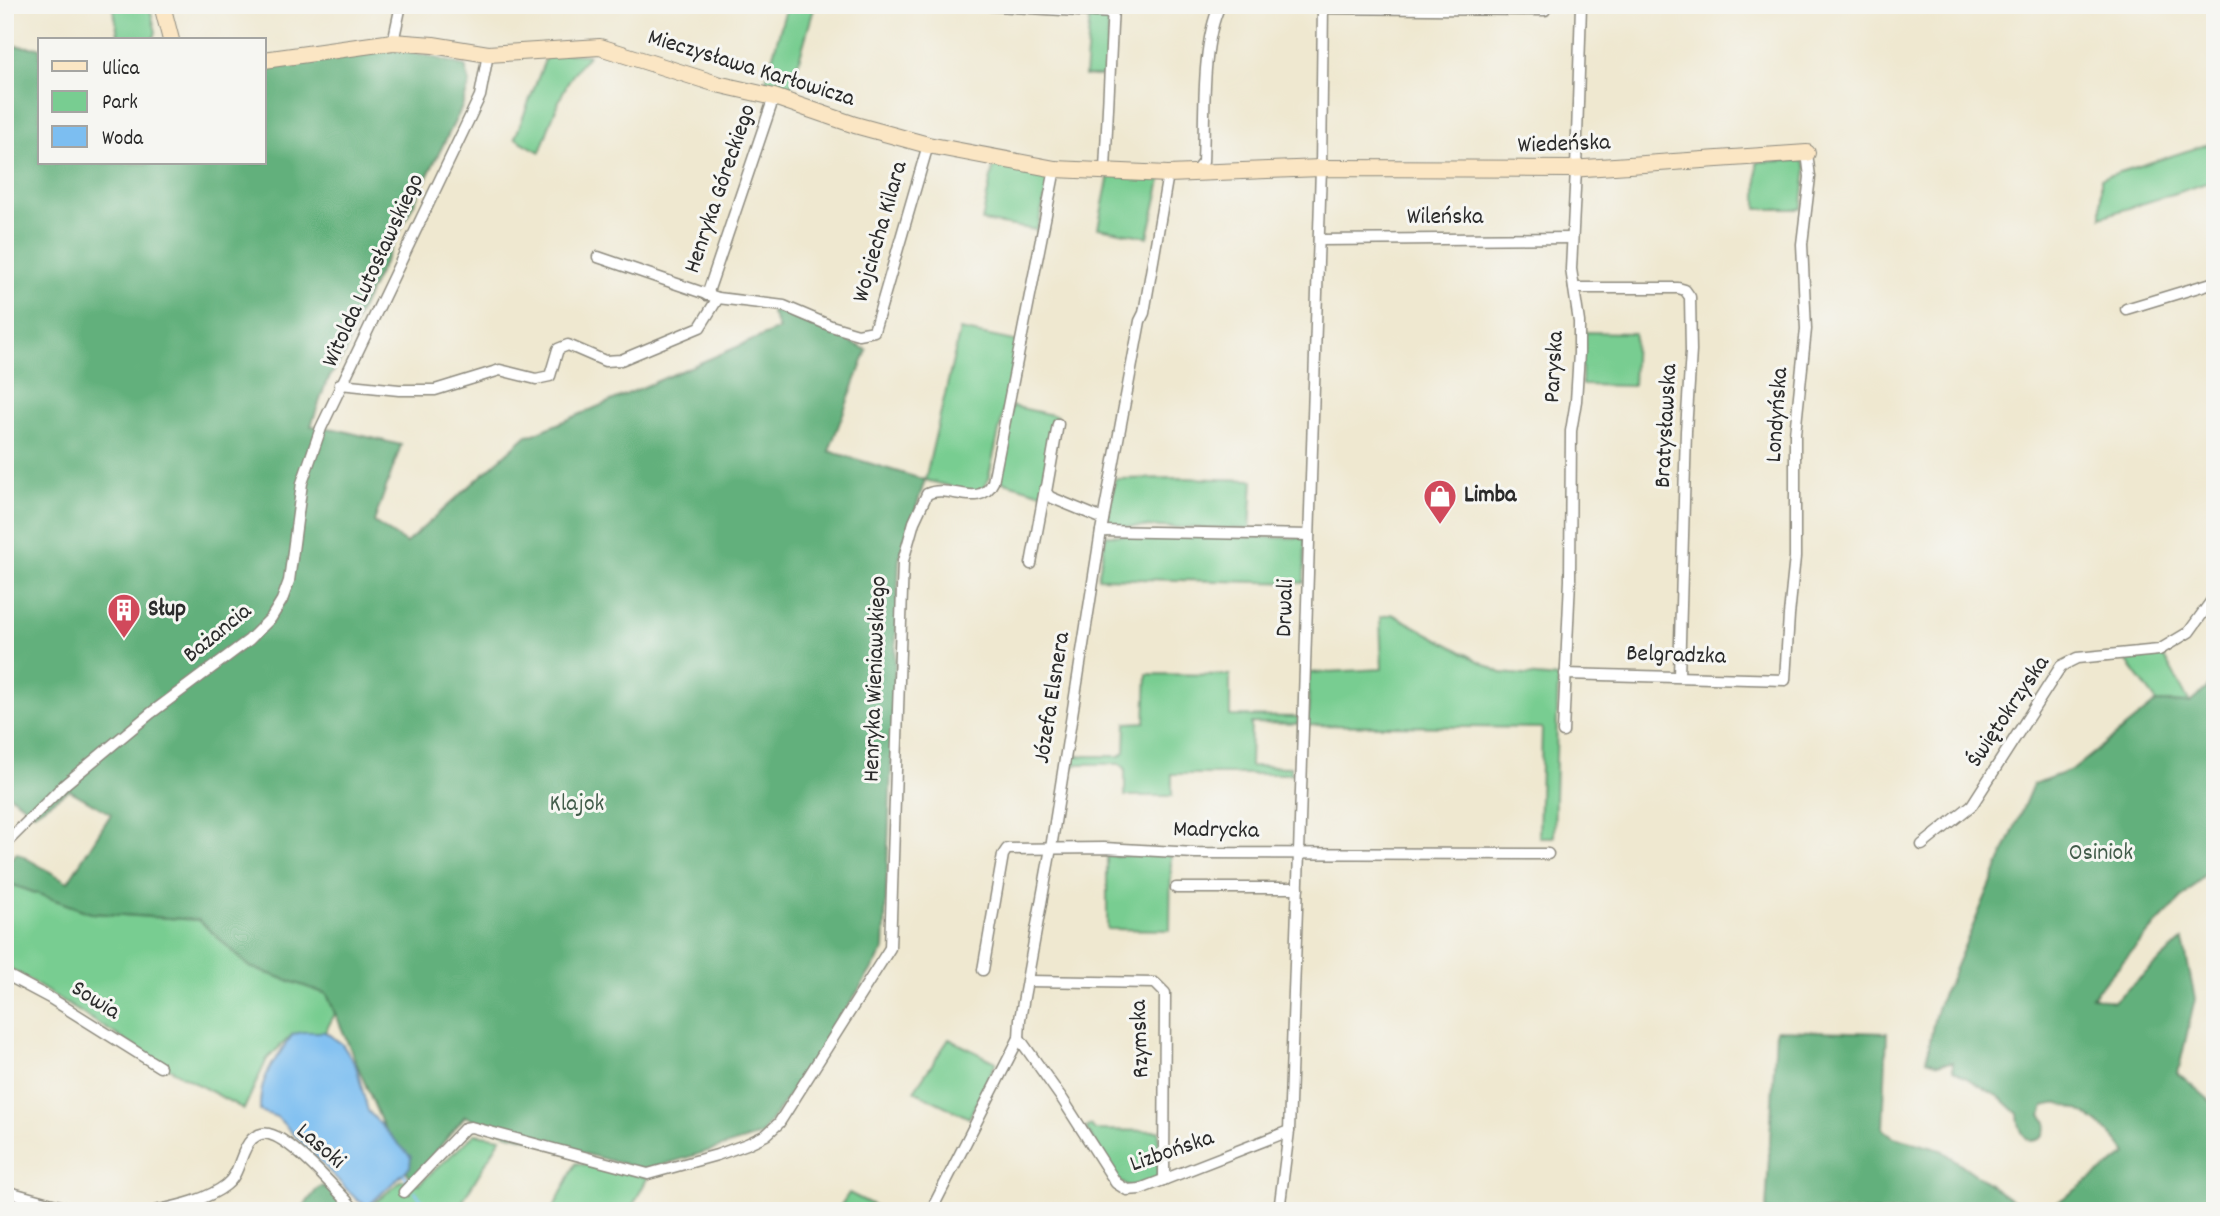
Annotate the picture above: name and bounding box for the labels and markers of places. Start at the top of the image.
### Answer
shop icon: Limba [1421,477,1459,526]
place label: Limba [1464,479,1517,513]
building icon: Słup [105,591,143,640]
place label: Słup [148,593,186,627]

